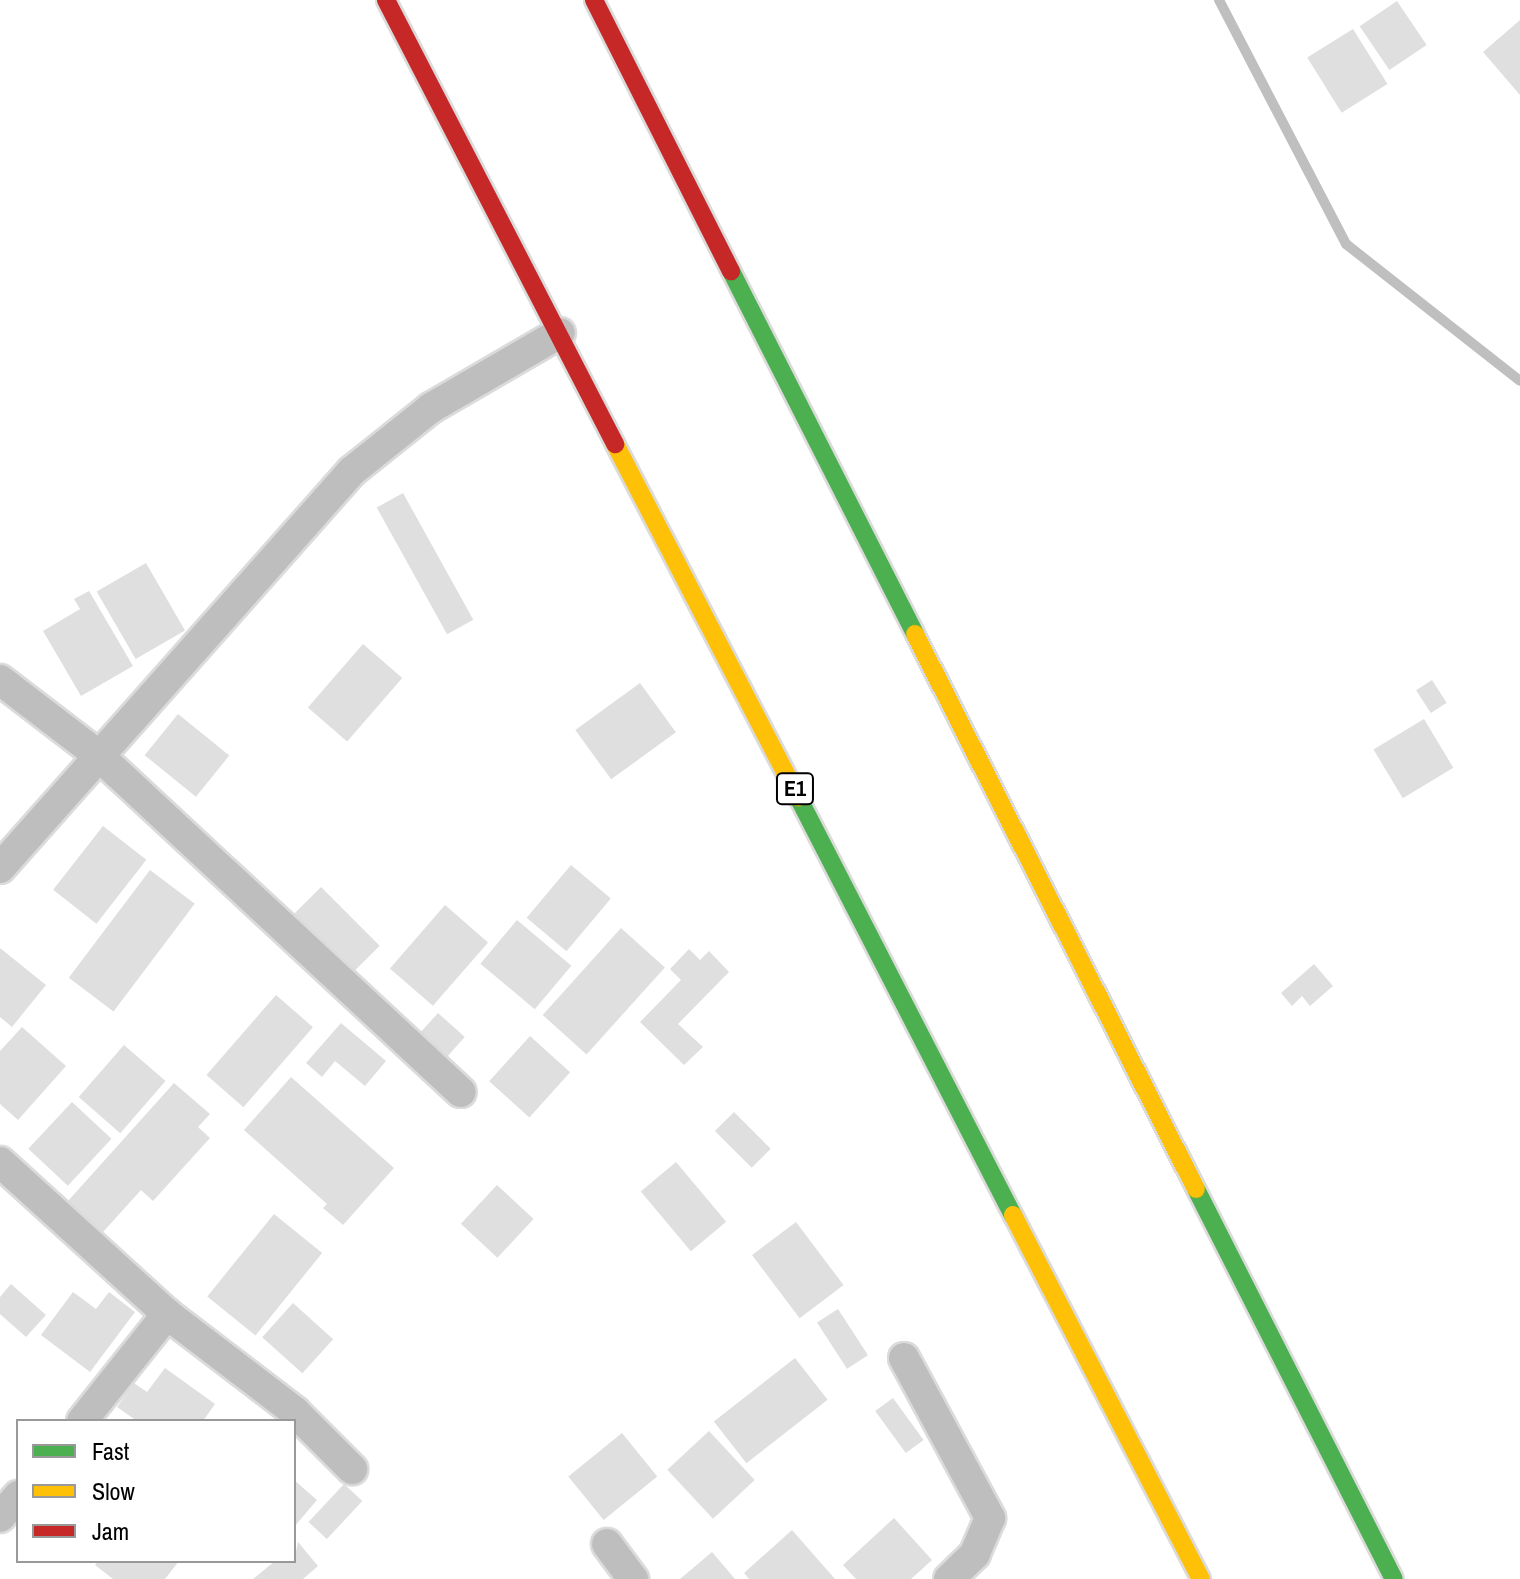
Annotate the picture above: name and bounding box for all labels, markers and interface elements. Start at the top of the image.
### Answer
road number: E1 [775,771,815,807]
legend [16,1419,296,1563]
text: Fast [92,1435,129,1467]
text: Slow [92,1475,135,1507]
text: Jam [92,1515,129,1547]

